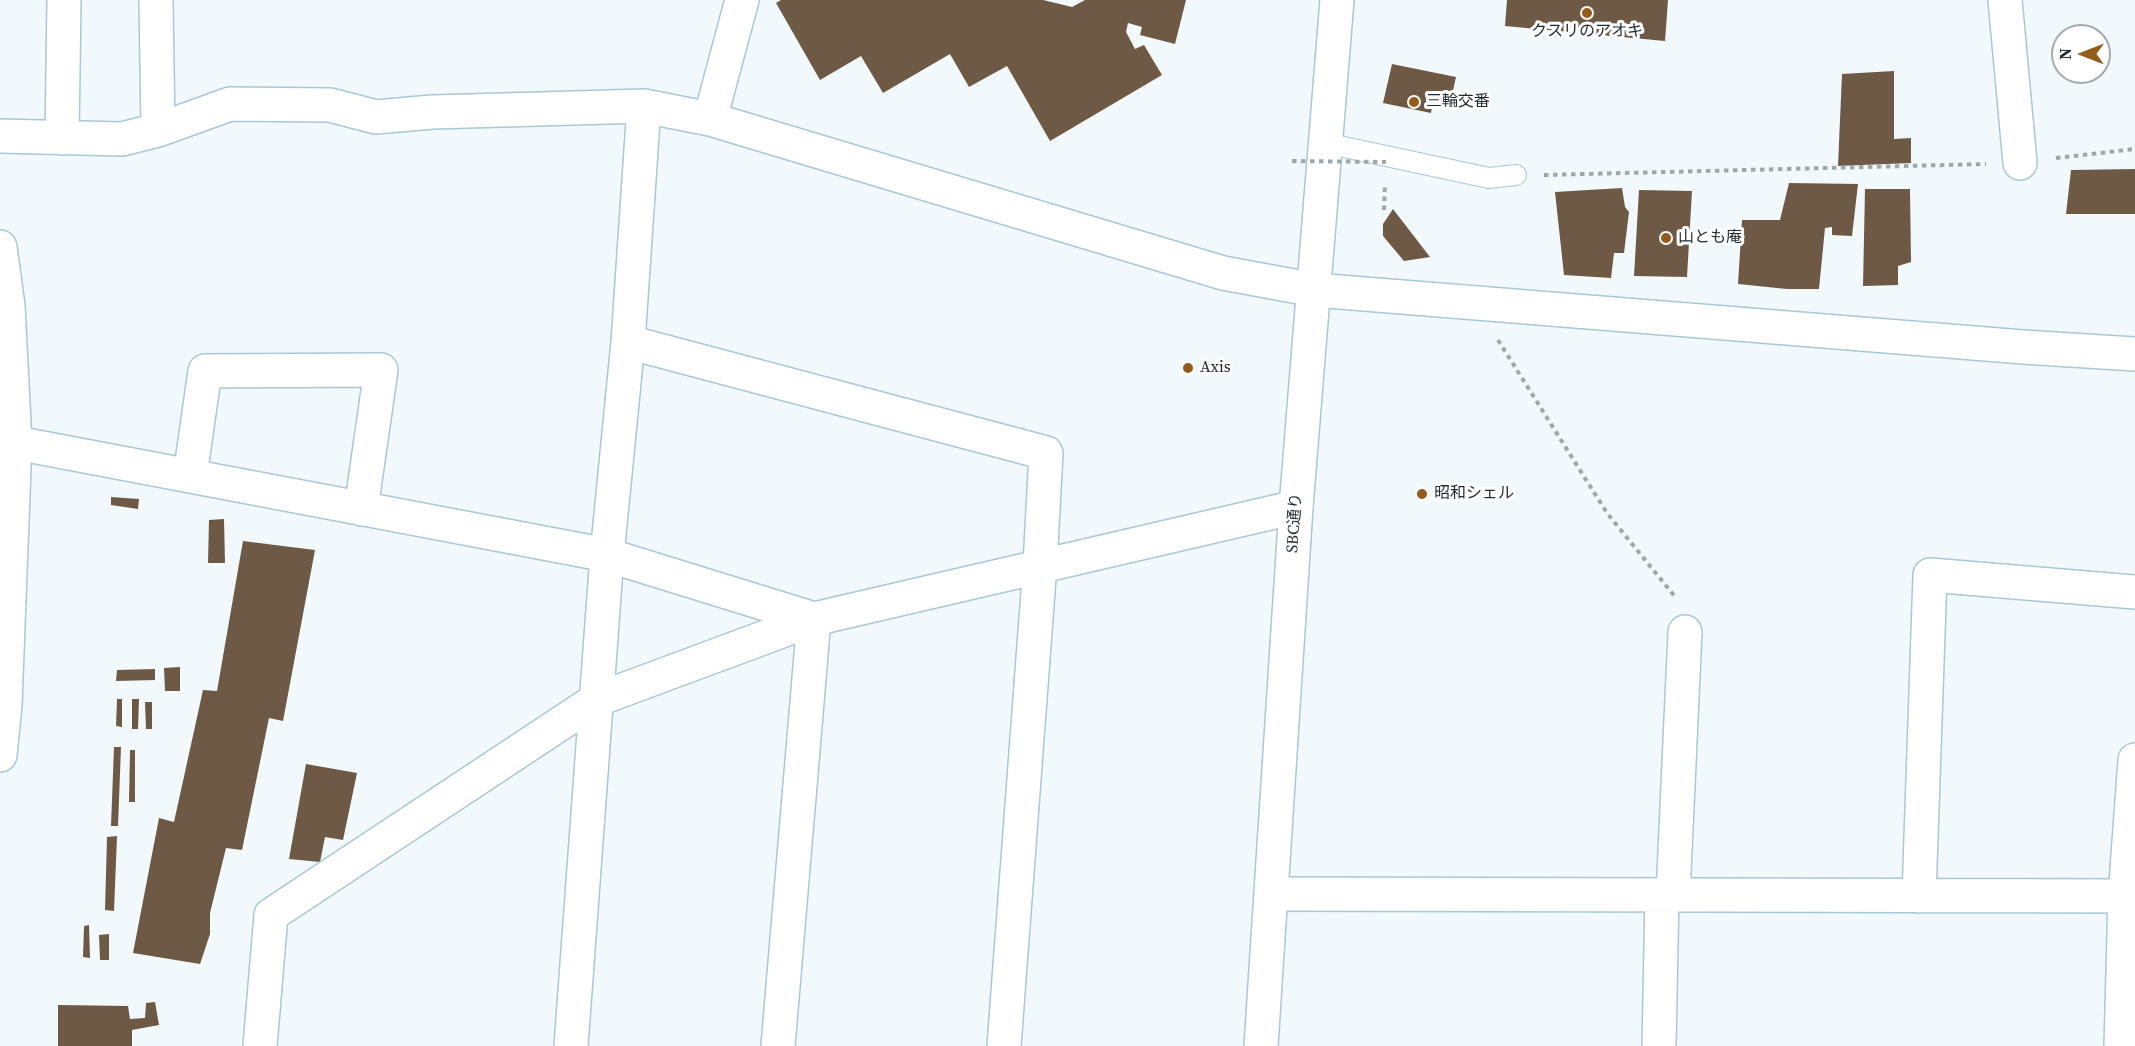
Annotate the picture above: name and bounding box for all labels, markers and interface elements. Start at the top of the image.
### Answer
marker: クスリのアオキ [1580,6,1594,20]
place label: クスリのアオキ [1531,22,1643,42]
north arrow [2051,24,2111,84]
text: N [2054,48,2076,60]
place label: 三輪交番 [1426,92,1490,112]
marker: 三輪交番 [1407,95,1421,109]
place label: 山とも庵 [1678,228,1742,248]
marker: 山とも庵 [1659,231,1673,245]
place label: Axis [1200,358,1231,378]
marker: Axis [1181,361,1195,375]
place label: 昭和シェル [1434,484,1514,504]
marker: 昭和シェル [1415,487,1429,501]
street label: SBC通り [1283,492,1307,554]

